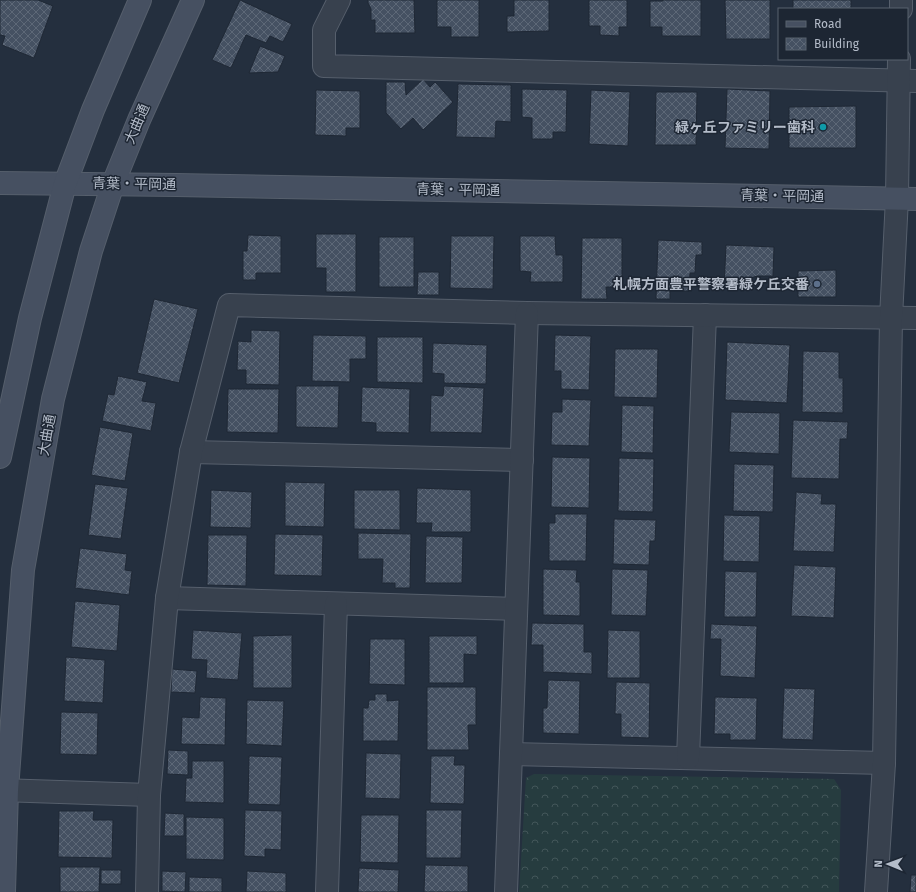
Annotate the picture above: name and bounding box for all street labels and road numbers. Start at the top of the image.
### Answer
street label: 大曲通 [121,101,153,147]
street label: 青葉・平岡通 [92,175,176,193]
street label: 青葉・平岡通 [416,181,500,199]
street label: 青葉・平岡通 [740,187,824,205]
street label: 大曲通 [35,413,59,457]

